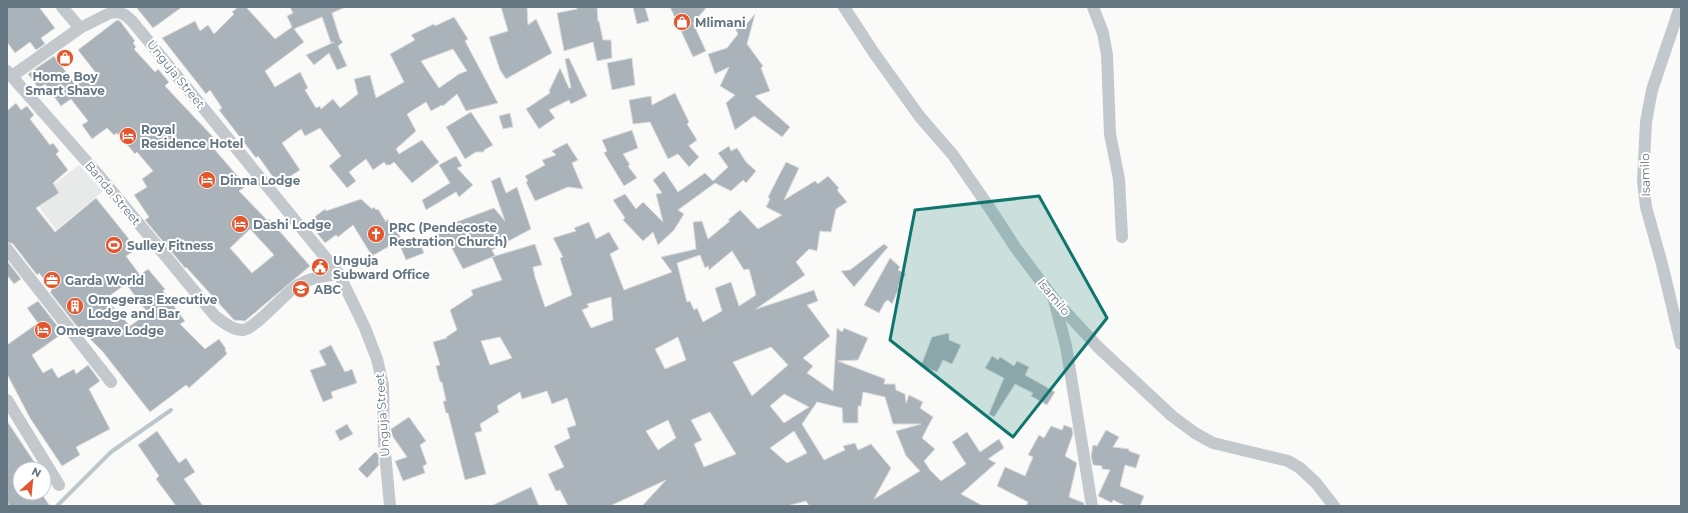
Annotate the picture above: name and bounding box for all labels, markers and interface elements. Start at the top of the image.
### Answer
shop icon: Mlimani [672,12,692,32]
place label: Mlimani [695,15,746,30]
street label: Unguja Street [144,37,208,111]
shop icon: Home Boy Smart Shave [55,48,75,68]
place label: Home Boy Smart Shave [25,69,105,98]
place label: Royal Residence Hotel [141,122,243,151]
hotel icon: Royal Residence Hotel [118,126,138,146]
street label: Isamilo [1637,153,1653,197]
street label: Banda Street [82,158,144,228]
hotel icon: Dinna Lodge [197,170,217,190]
place label: Dinna Lodge [220,173,301,188]
hotel icon: Dashi Lodge [230,214,250,234]
place label: Dashi Lodge [253,217,332,232]
place label: PRC (Pendecoste Restration Church) [389,220,507,249]
church icon: PRC (Pendecoste Restration Church) [366,224,386,244]
sports icon: Sulley Fitness [104,235,124,255]
place label: Sulley Fitness [127,238,214,253]
place label: Unguja Subward Office [333,253,430,282]
public building icon: Unguja Subward Office [310,257,330,277]
office icon: Garda World [42,270,62,290]
place label: Garda World [65,273,144,288]
street label: Isamilo [1034,276,1074,318]
school or university icon: ABC [291,279,311,299]
place label: ABC [313,282,341,297]
place label: Omegeras Executive Lodge and Bar [88,292,218,321]
building icon: Omegeras Executive Lodge and Bar [65,296,85,316]
hotel icon: Omegrave Lodge [33,320,53,340]
place label: Omegrave Lodge [56,323,164,338]
street label: Unguja Street [372,373,392,457]
north arrow [12,461,52,501]
text: N [29,464,44,480]

